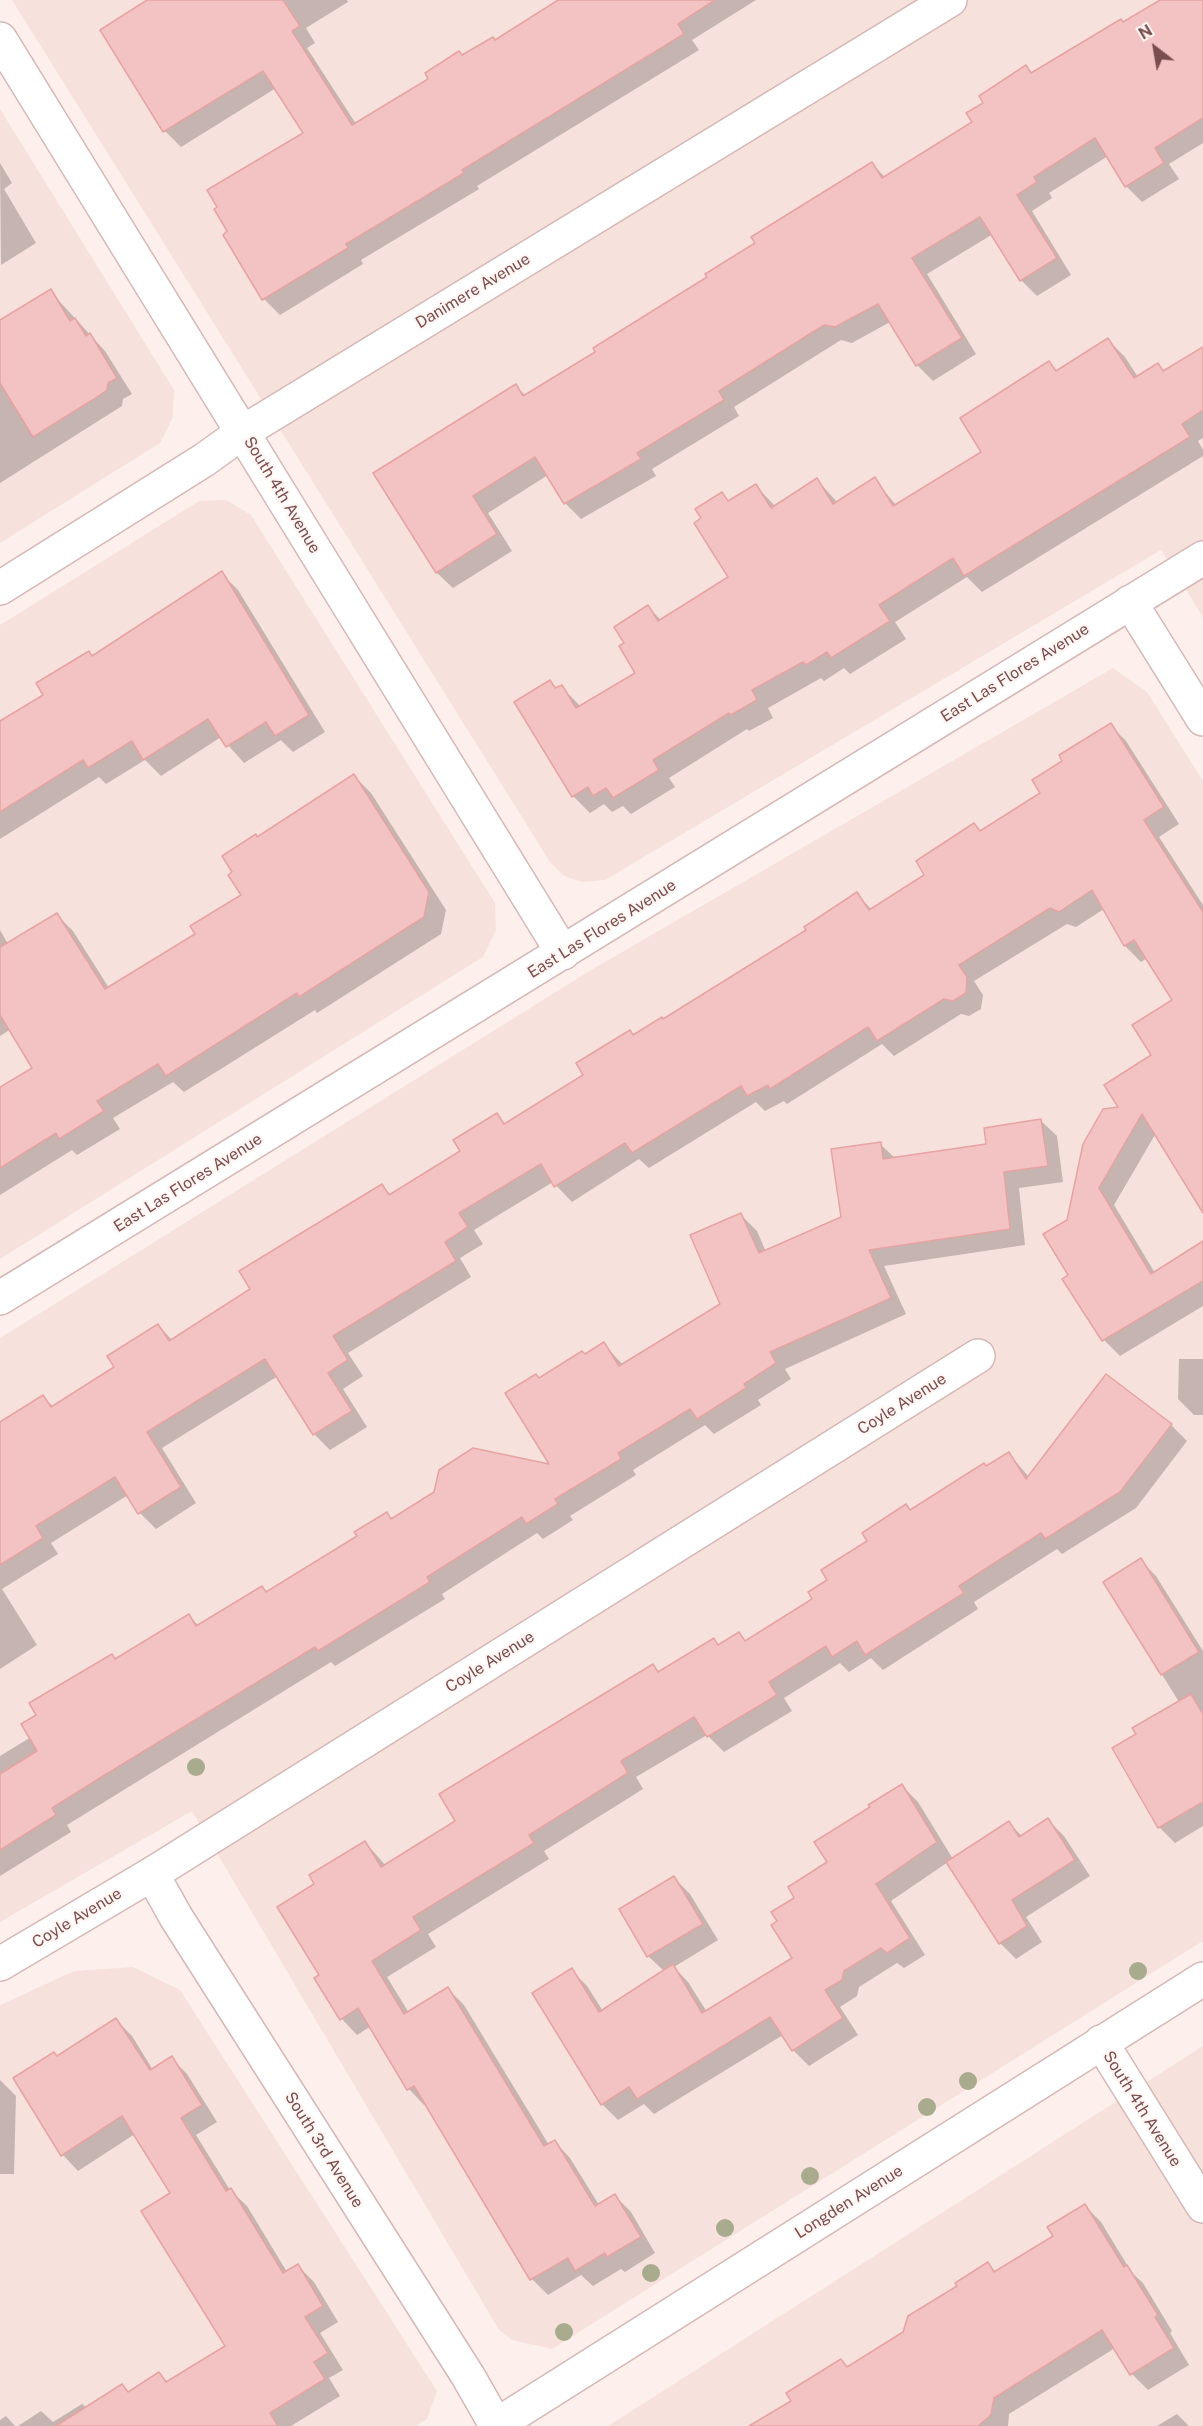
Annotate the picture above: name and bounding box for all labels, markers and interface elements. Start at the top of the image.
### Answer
north arrow [1125,18,1185,78]
text: N [1135,21,1156,44]
street label: Danimere Avenue [412,249,534,333]
street label: South 4th Avenue [240,433,324,557]
street label: East Las Flores Avenue [937,619,1093,727]
street label: East Las Flores Avenue [524,875,680,983]
street label: East Las Flores Avenue [110,1129,266,1237]
street label: Coyle Avenue [854,1369,950,1439]
street label: Coyle Avenue [442,1627,538,1697]
street label: Coyle Avenue [29,1884,125,1952]
street label: South 4th Avenue [1099,2048,1185,2170]
street label: South 3rd Avenue [281,2089,367,2211]
street label: Longden Avenue [792,2161,906,2243]

